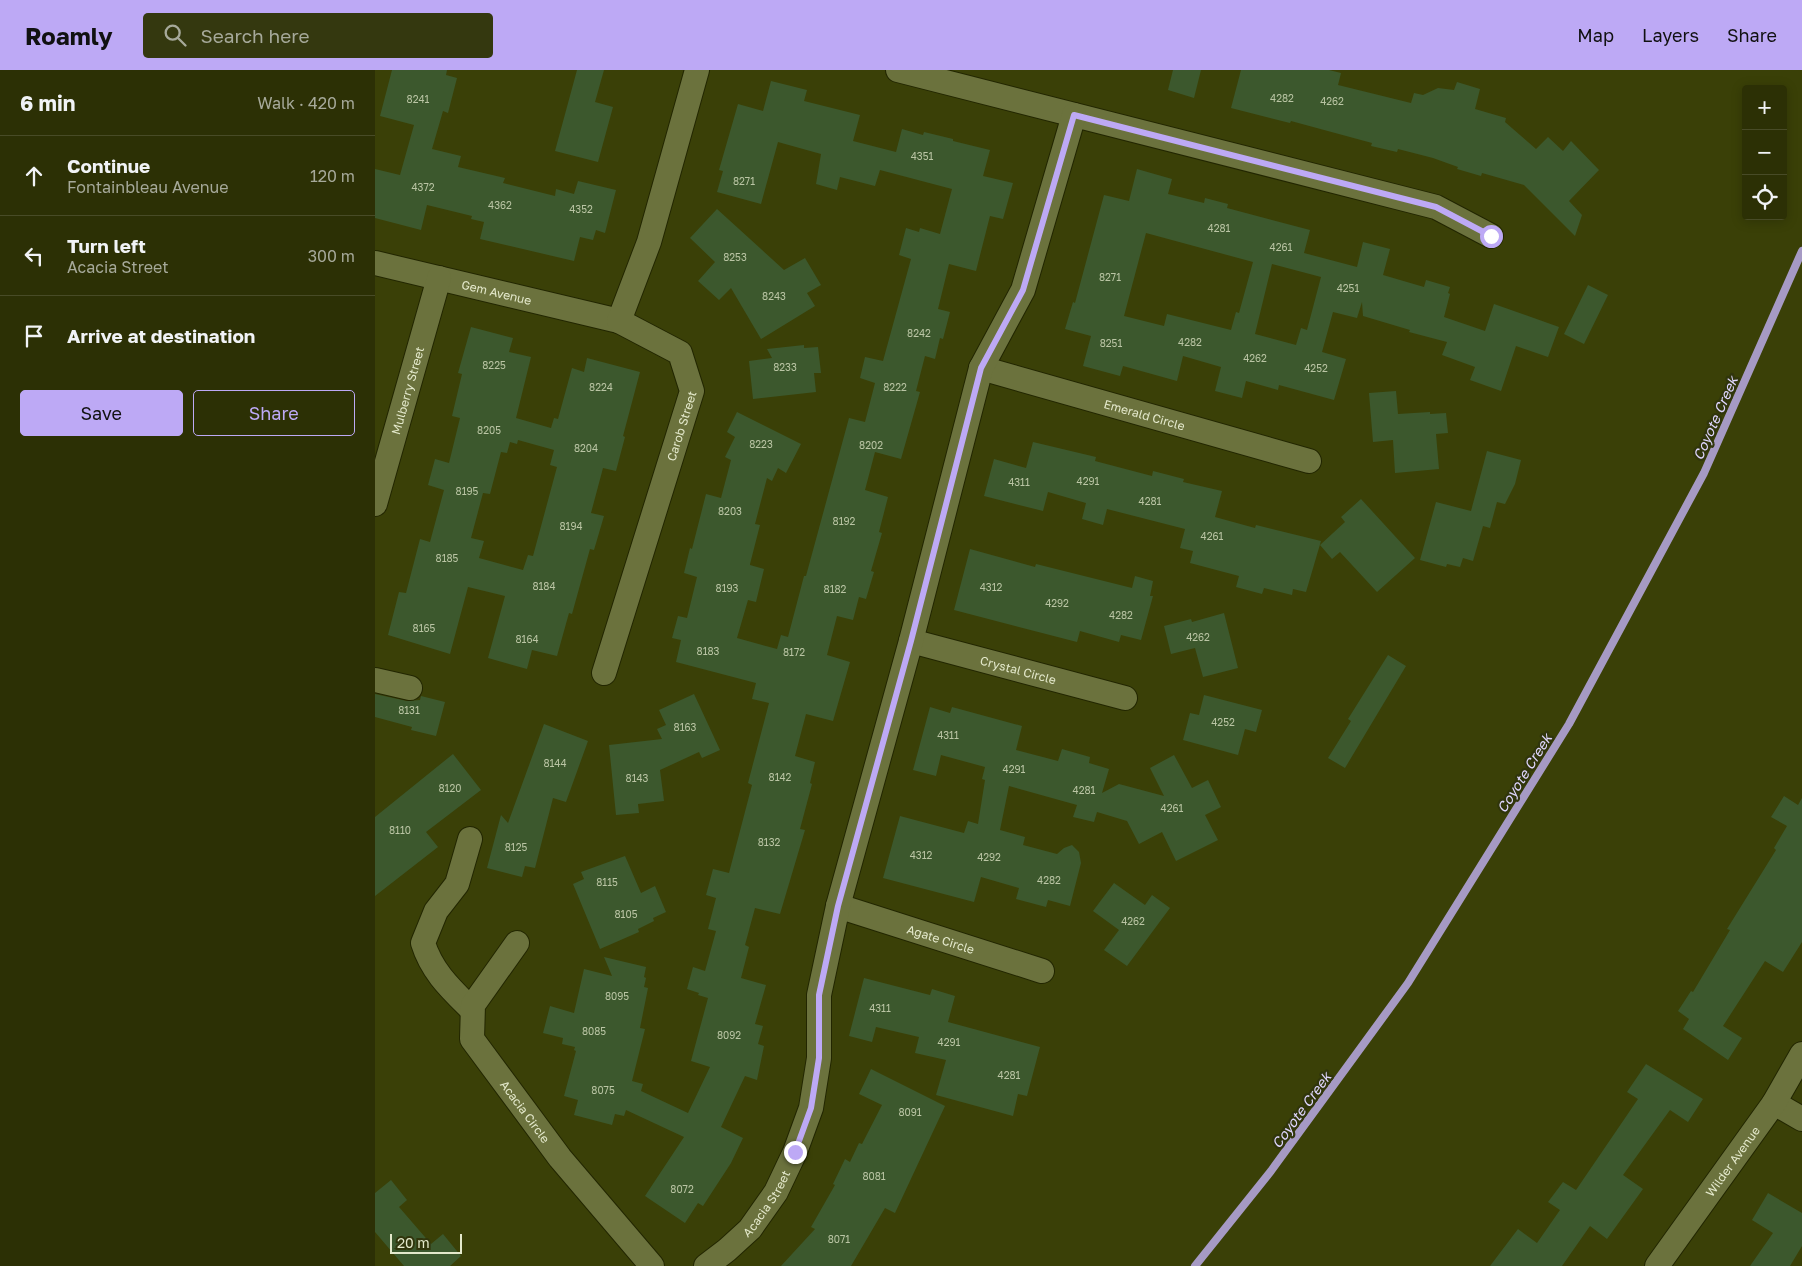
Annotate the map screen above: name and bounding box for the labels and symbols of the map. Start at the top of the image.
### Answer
house number: 4282 [1270,92,1294,104]
house number: 8241 [407,93,430,105]
house number: 4262 [1320,95,1344,107]
house number: 4351 [911,150,933,162]
house number: 8271 [733,175,755,187]
house number: 4372 [411,181,435,193]
house number: 4362 [488,199,512,211]
house number: 4352 [569,203,593,215]
house number: 4281 [1208,222,1231,234]
route start [1480,225,1503,248]
house number: 4261 [1270,241,1293,253]
house number: 8253 [723,251,747,263]
house number: 8271 [1099,271,1121,283]
street label: Gem Avenue [460,276,533,307]
house number: 4251 [1337,282,1359,294]
house number: 8243 [762,290,786,302]
house number: 8242 [907,327,931,339]
house number: 4282 [1178,336,1202,348]
house number: 8251 [1100,337,1122,349]
street label: Mulberry Street [388,345,427,436]
house number: 4262 [1243,352,1267,364]
house number: 8225 [482,359,506,371]
house number: 8233 [773,361,797,373]
house number: 4252 [1304,362,1328,374]
water label: Coyote Creek [1689,372,1742,462]
house number: 8224 [589,381,613,393]
house number: 8222 [883,381,907,393]
street label: Carob Street [663,389,699,463]
street label: Emerald Circle [1102,396,1187,433]
house number: 8205 [477,424,501,436]
house number: 8223 [749,438,773,450]
house number: 8202 [859,439,883,451]
house number: 8204 [574,442,598,454]
house number: 4291 [1077,475,1100,487]
house number: 4311 [1008,476,1030,488]
house number: 8195 [456,485,479,497]
house number: 4281 [1139,495,1162,507]
house number: 8203 [718,505,742,517]
house number: 8192 [833,515,856,527]
house number: 8194 [559,520,583,532]
house number: 4261 [1201,530,1224,542]
house number: 8185 [436,552,459,564]
house number: 8184 [532,580,556,592]
house number: 4312 [980,581,1002,593]
house number: 8193 [716,582,739,594]
house number: 8182 [824,583,847,595]
house number: 4292 [1045,597,1069,609]
house number: 4282 [1109,609,1133,621]
house number: 8165 [413,622,436,634]
house number: 4262 [1186,631,1210,643]
house number: 8164 [515,633,539,645]
house number: 8183 [697,645,720,657]
house number: 8172 [783,646,805,658]
street label: Crystal Circle [979,652,1058,687]
house number: 8131 [398,704,420,716]
house number: 4252 [1211,716,1235,728]
house number: 8163 [674,721,697,733]
house number: 4311 [937,729,959,741]
water label: Coyote Creek [1493,729,1556,816]
house number: 8144 [543,757,567,769]
house number: 4291 [1003,763,1026,775]
house number: 8142 [769,771,792,783]
house number: 8143 [626,772,649,784]
house number: 8120 [439,782,461,794]
house number: 4281 [1073,784,1096,796]
house number: 4261 [1161,802,1184,814]
house number: 8110 [389,824,411,836]
house number: 8132 [758,836,780,848]
house number: 8125 [505,841,527,853]
house number: 4312 [910,849,932,861]
house number: 4292 [977,851,1001,863]
house number: 4282 [1037,874,1061,886]
house number: 8115 [596,876,618,888]
house number: 8105 [615,908,638,920]
house number: 4262 [1121,915,1145,927]
street label: Agate Circle [905,921,977,957]
house number: 8095 [605,990,629,1002]
house number: 4311 [869,1002,891,1014]
house number: 8085 [582,1025,606,1037]
house number: 8092 [717,1029,741,1041]
house number: 4291 [938,1036,961,1048]
water label: Coyote Creek [1268,1067,1335,1151]
house number: 4281 [998,1069,1021,1081]
street label: Acacia Circle [497,1077,554,1146]
house number: 8075 [591,1084,615,1096]
house number: 8091 [898,1106,922,1118]
street label: Wilder Avenue [1702,1123,1763,1199]
route end [784,1141,807,1164]
street label: Acacia Street [739,1167,793,1240]
house number: 8081 [862,1170,886,1182]
house number: 8072 [670,1183,694,1195]
scale bar [390,1231,463,1254]
house number: 8071 [828,1233,850,1245]

